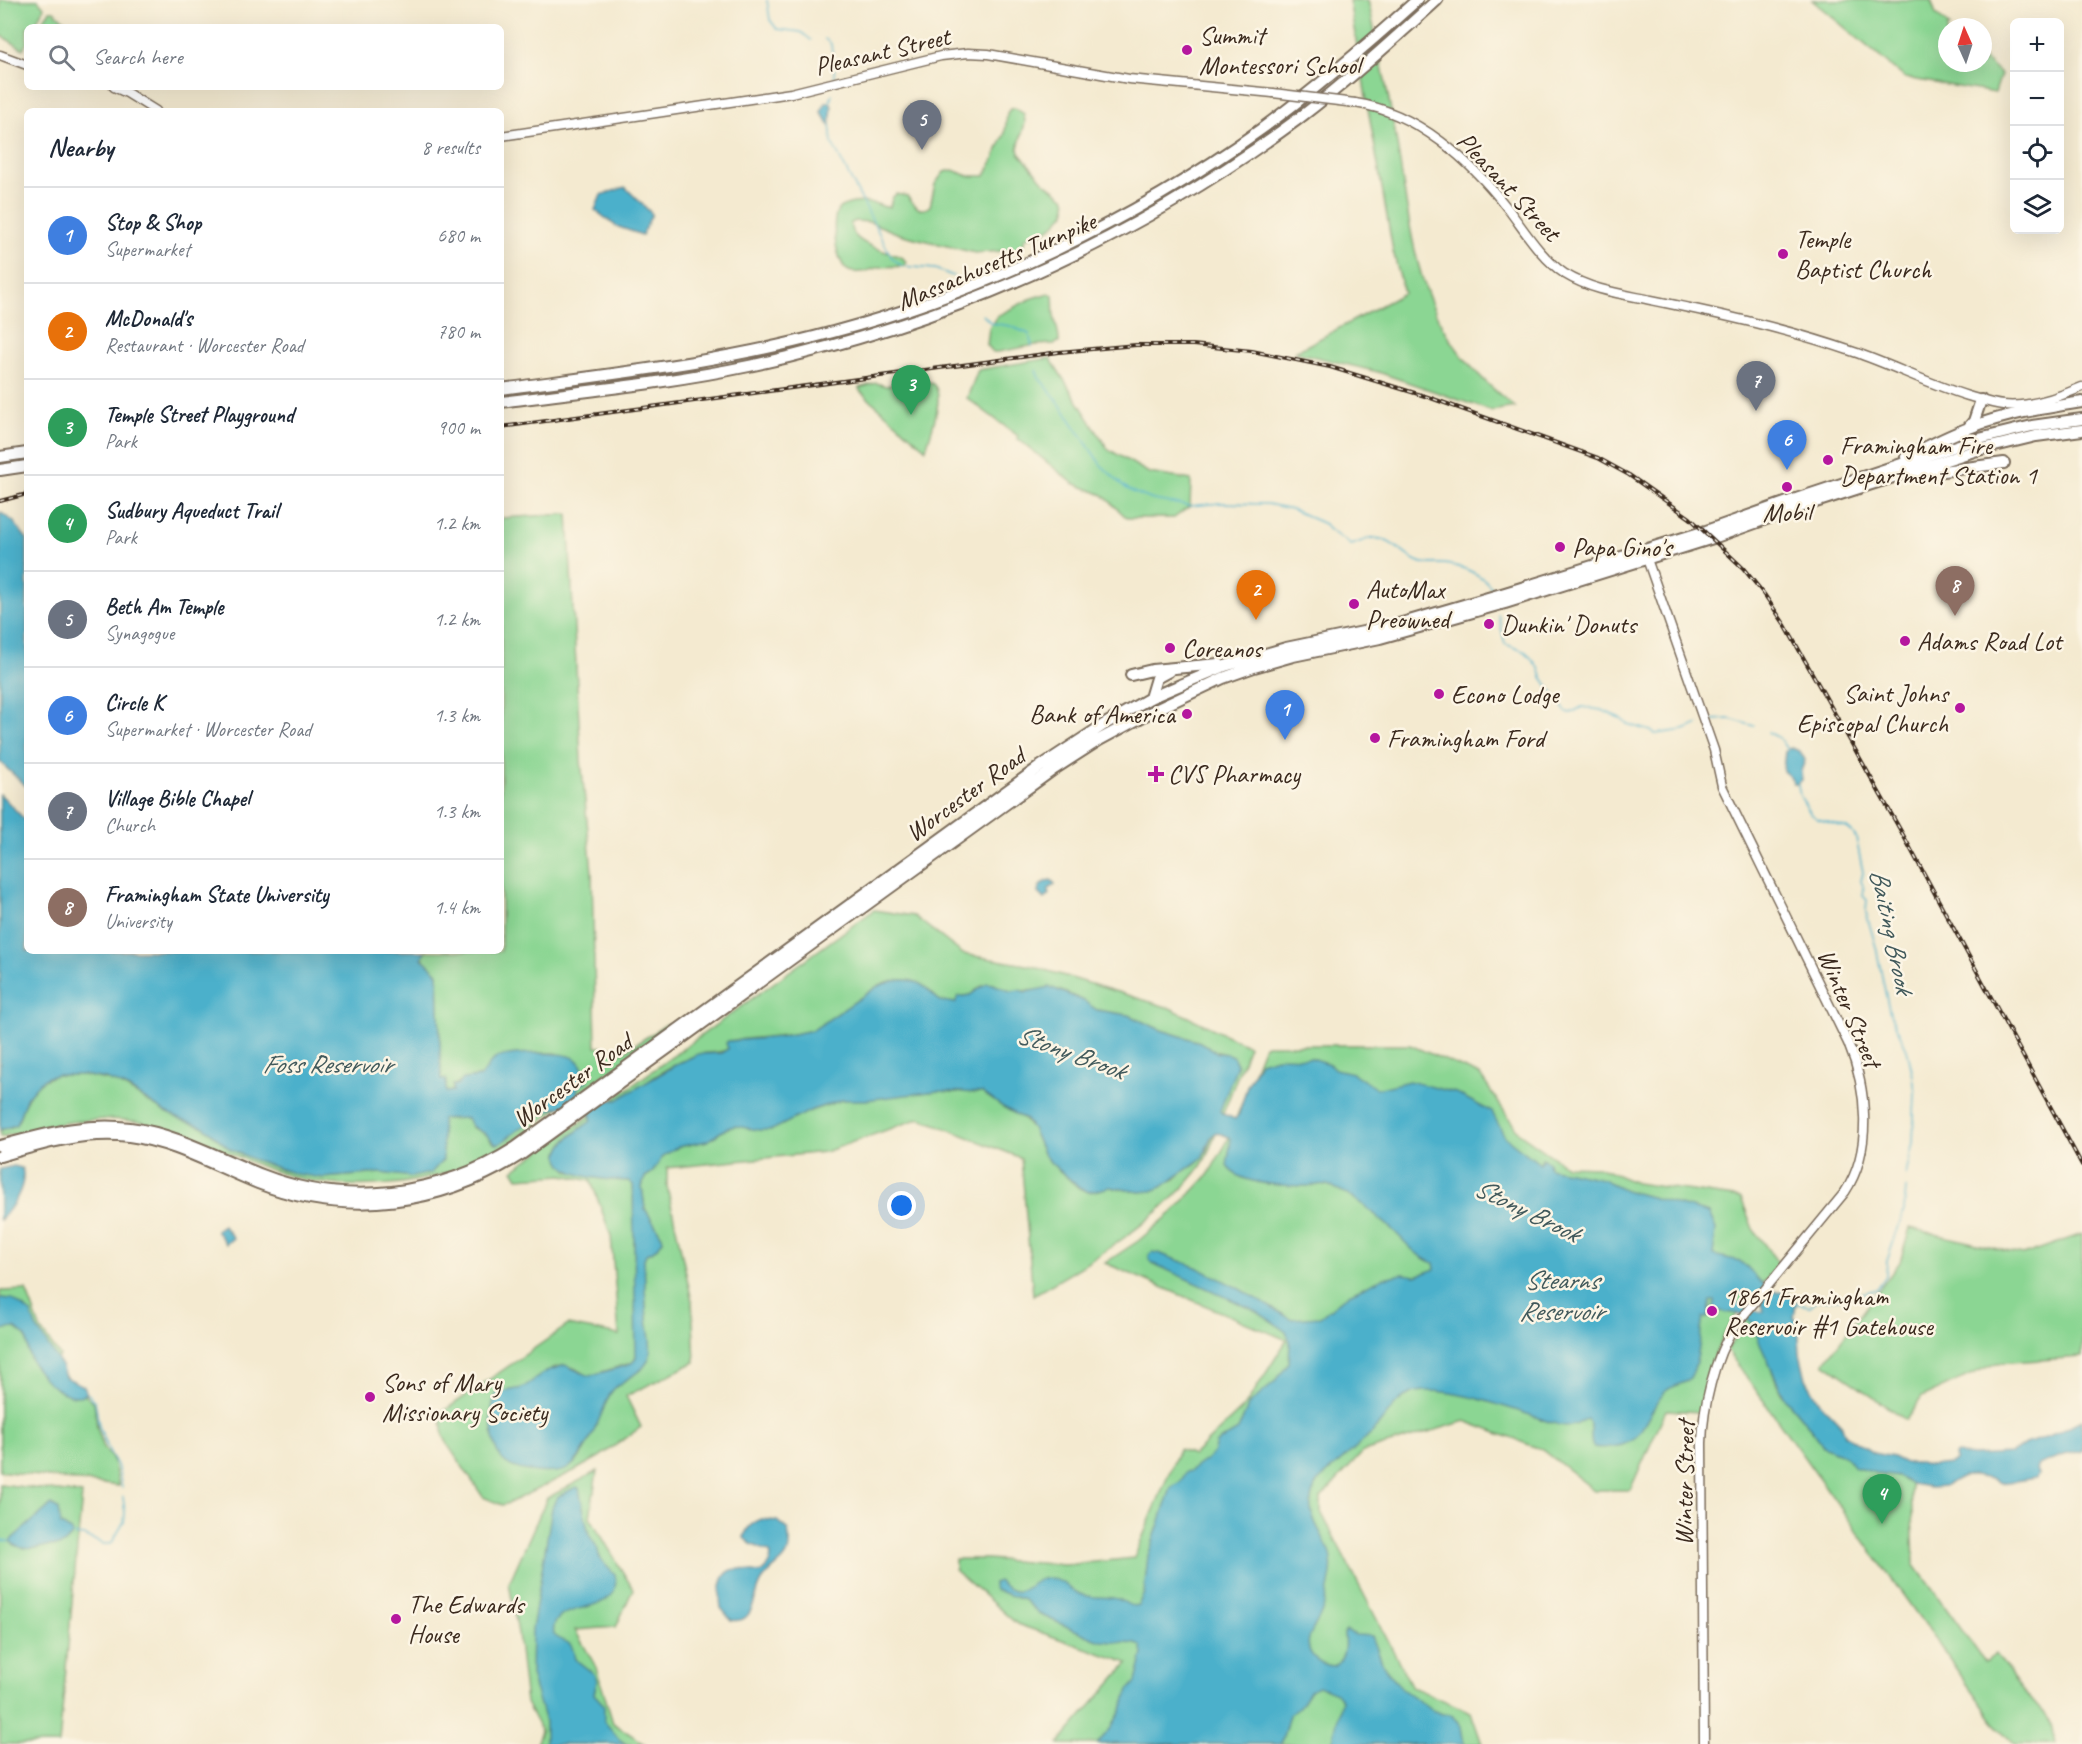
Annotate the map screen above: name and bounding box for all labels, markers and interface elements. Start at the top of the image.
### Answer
north arrow [1938,18,1992,72]
map controls [2010,18,2064,234]
button: + [2010,18,2064,72]
street label: Pleasant Street [811,19,955,83]
place label: Summit Montessori School [1199,19,1365,82]
search box [24,24,504,90]
icon: search [45,41,78,74]
text: Search here [93,43,183,71]
marker: Summit Montessori School [1180,43,1194,57]
button: − [2010,72,2064,126]
pin: 5 [902,100,942,150]
street label: Pleasant Street [1450,125,1569,250]
button: locate [2010,126,2064,180]
text: Nearby [48,131,113,164]
text: 8 results [421,135,480,160]
button: layers [2010,180,2064,234]
street label: Massachusetts Turnpike [892,204,1103,318]
text: Stop & Shop [105,209,201,237]
text: 1 [63,223,72,248]
text: 680 m [437,223,480,248]
place label: Temple Baptist Church [1795,223,1932,286]
text: Supermarket [105,237,190,262]
marker: Temple Baptist Church [1776,247,1790,261]
text: McDonald's [105,305,192,333]
text: 2 [63,319,72,344]
text: 780 m [437,319,480,344]
text: Restaurant · Worcester Road [105,333,304,358]
pin: 7 [1736,362,1776,411]
pin: 3 [892,366,930,415]
text: Temple Street Playground [105,401,294,429]
text: 3 [63,415,72,440]
text: 900 m [437,415,480,440]
pin: 6 [1768,420,1806,470]
text: Park [105,429,137,454]
place label: Framingham Fire Department Station 1 [1840,429,2038,492]
marker: Framingham Fire Department Station 1 [1821,453,1835,467]
marker: Mobil [1780,480,1794,494]
place label: Mobil [1763,496,1816,529]
text: Sudbury Aqueduct Trail [105,497,278,525]
text: 4 [63,511,72,536]
text: 1.2 km [434,511,480,536]
text: Park [105,525,137,550]
place label: Papa Gino's [1572,531,1674,564]
marker: Papa Gino's [1553,540,1567,554]
pin: 8 [1936,566,1974,616]
pin: 2 [1236,570,1276,620]
place label: AutoMax Preowned [1366,573,1453,636]
text: Beth Am Temple [105,593,223,621]
marker: AutoMax Preowned [1347,597,1361,611]
text: 5 [63,607,72,632]
text: 1.2 km [434,607,480,632]
place label: Dunkin' Donuts [1501,608,1638,641]
marker: Dunkin' Donuts [1482,617,1496,631]
text: Synagogue [105,621,174,646]
place label: Adams Road Lot [1917,625,2064,658]
place label: Coreanos [1182,632,1264,665]
marker: Adams Road Lot [1898,634,1912,648]
marker: Coreanos [1163,641,1177,655]
place label: Saint Johns Episcopal Church [1797,677,1950,740]
place label: Econo Lodge [1451,678,1561,711]
marker: Econo Lodge [1432,687,1446,701]
text: Circle K [105,689,163,717]
pin: 1 [1266,690,1304,740]
place label: Bank of America [1029,698,1177,731]
marker: Saint Johns Episcopal Church [1953,701,1967,715]
text: 6 [63,703,72,728]
text: 1.3 km [434,703,480,728]
marker: Bank of America [1180,707,1194,721]
text: Supermarket · Worcester Road [105,717,311,742]
place label: Framingham Ford [1387,722,1548,755]
marker: Framingham Ford [1368,731,1382,745]
street label: Worcester Road [899,738,1035,849]
place label: CVS Pharmacy [1168,758,1302,791]
marker: CVS Pharmacy [1149,767,1163,781]
text: Village Bible Chapel [105,785,250,813]
text: 7 [63,799,72,824]
text: 1.3 km [434,799,480,824]
text: Church [105,813,155,838]
water label: Baiting Brook [1862,866,1923,1000]
text: Framingham State University [105,881,329,909]
text: 8 [63,895,72,920]
text: 1.4 km [434,895,480,920]
text: University [105,909,172,934]
street label: Winter Street [1810,944,1891,1075]
water label: Stony Brook [1012,1017,1134,1089]
street label: Worcester Road [506,1024,642,1135]
water label: Foss Reservoir [262,1047,396,1081]
water label: Stony Brook [1469,1170,1589,1252]
your location [887,1191,916,1220]
water label: Stearns Reservoir [1519,1263,1608,1328]
place label: 1861 Framingham Reservoir #1 Gatehouse [1724,1280,1934,1343]
marker: 1861 Framingham Reservoir #1 Gatehouse [1705,1304,1719,1318]
place label: Sons of Mary Missionary Society [382,1366,550,1429]
marker: Sons of Mary Missionary Society [363,1390,377,1404]
street label: Winter Street [1667,1417,1702,1546]
pin: 4 [1862,1474,1902,1524]
place label: The Edwards House [408,1588,526,1651]
marker: The Edwards House [389,1612,403,1626]

